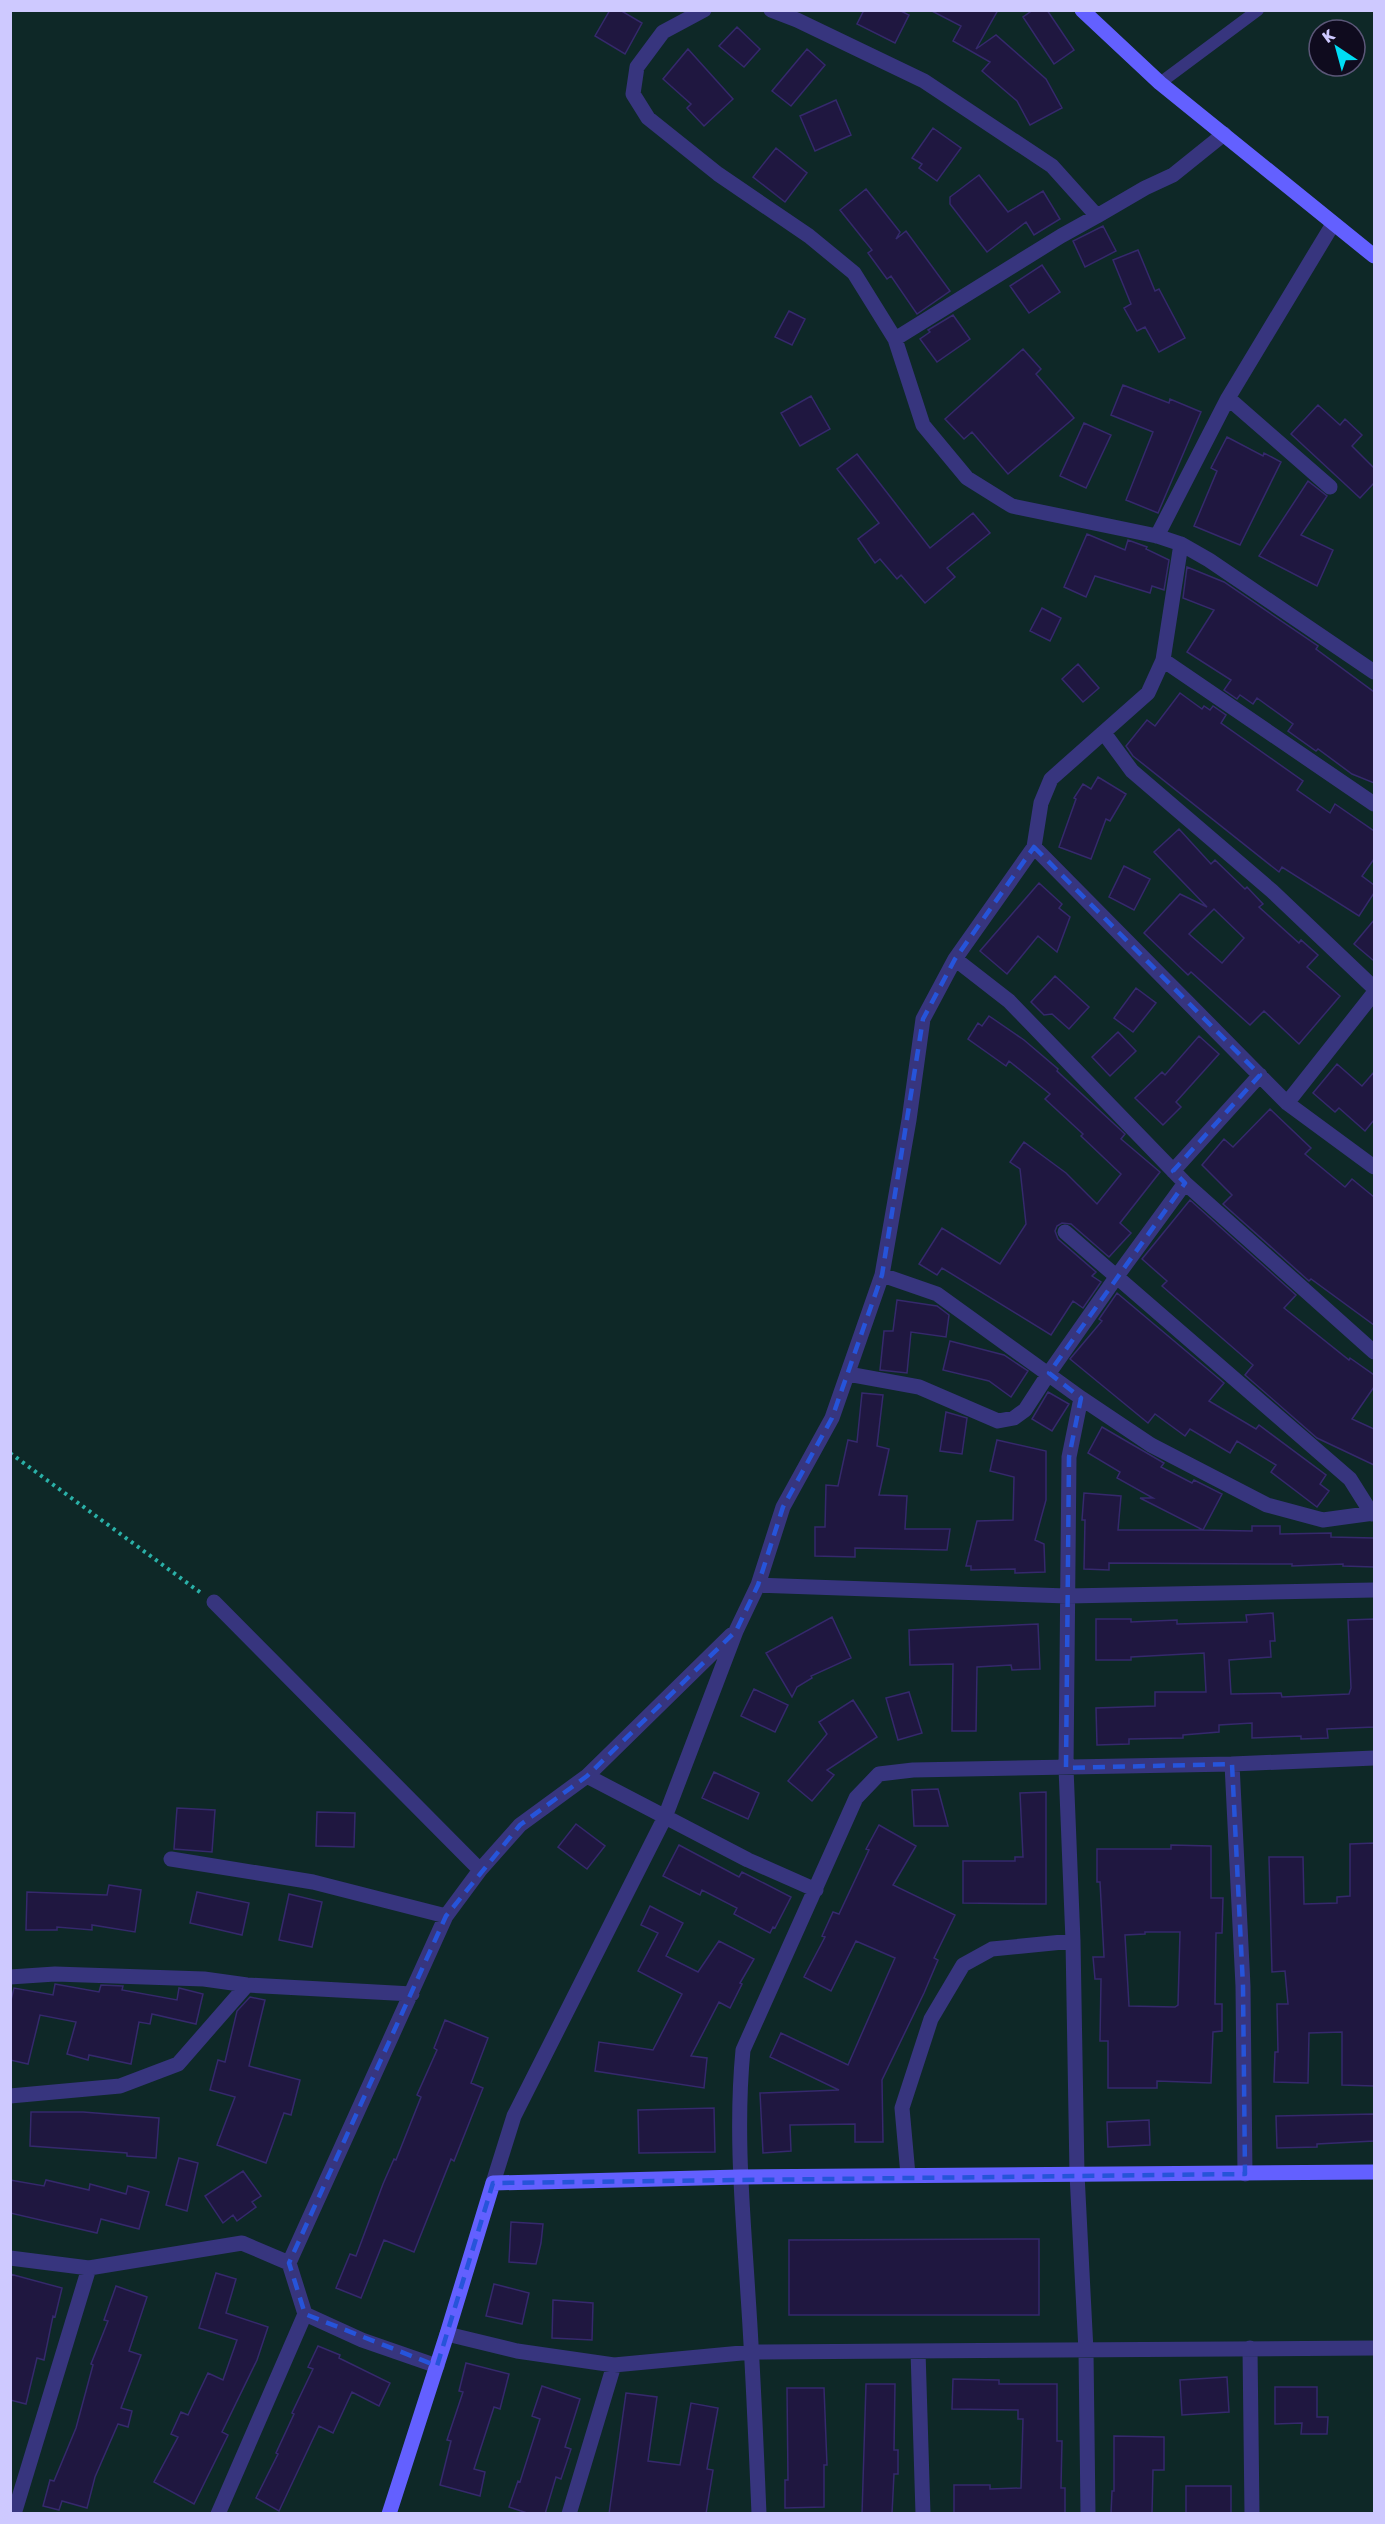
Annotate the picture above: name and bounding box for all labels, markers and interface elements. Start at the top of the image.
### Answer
north arrow [1307,18,1367,78]
text: K [1319,25,1339,47]

